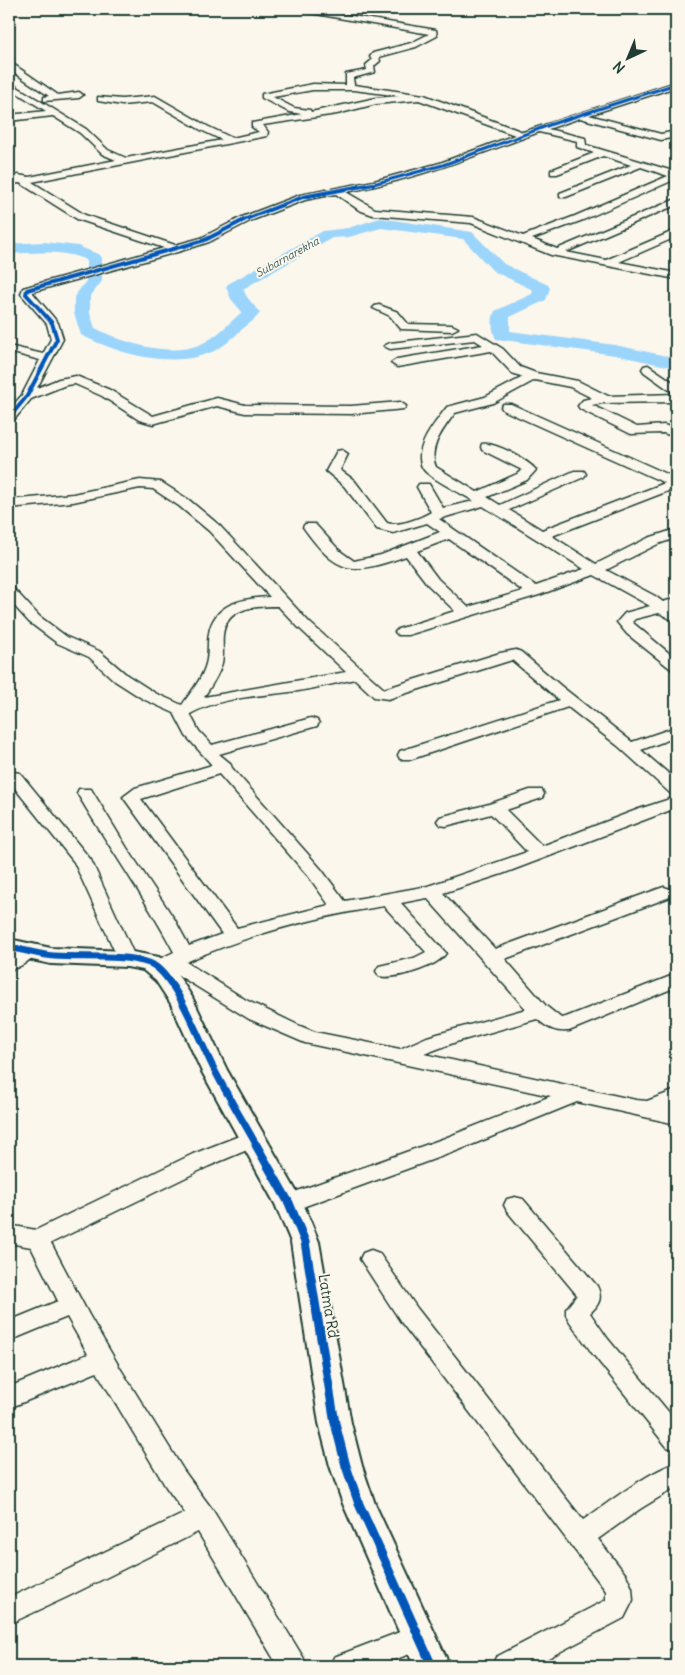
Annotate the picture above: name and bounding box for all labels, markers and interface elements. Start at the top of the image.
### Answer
north arrow [602,32,652,82]
text: N [609,58,629,77]
water label: Subarnarekha [253,233,322,280]
street label: Latma Rd [315,1272,344,1340]

